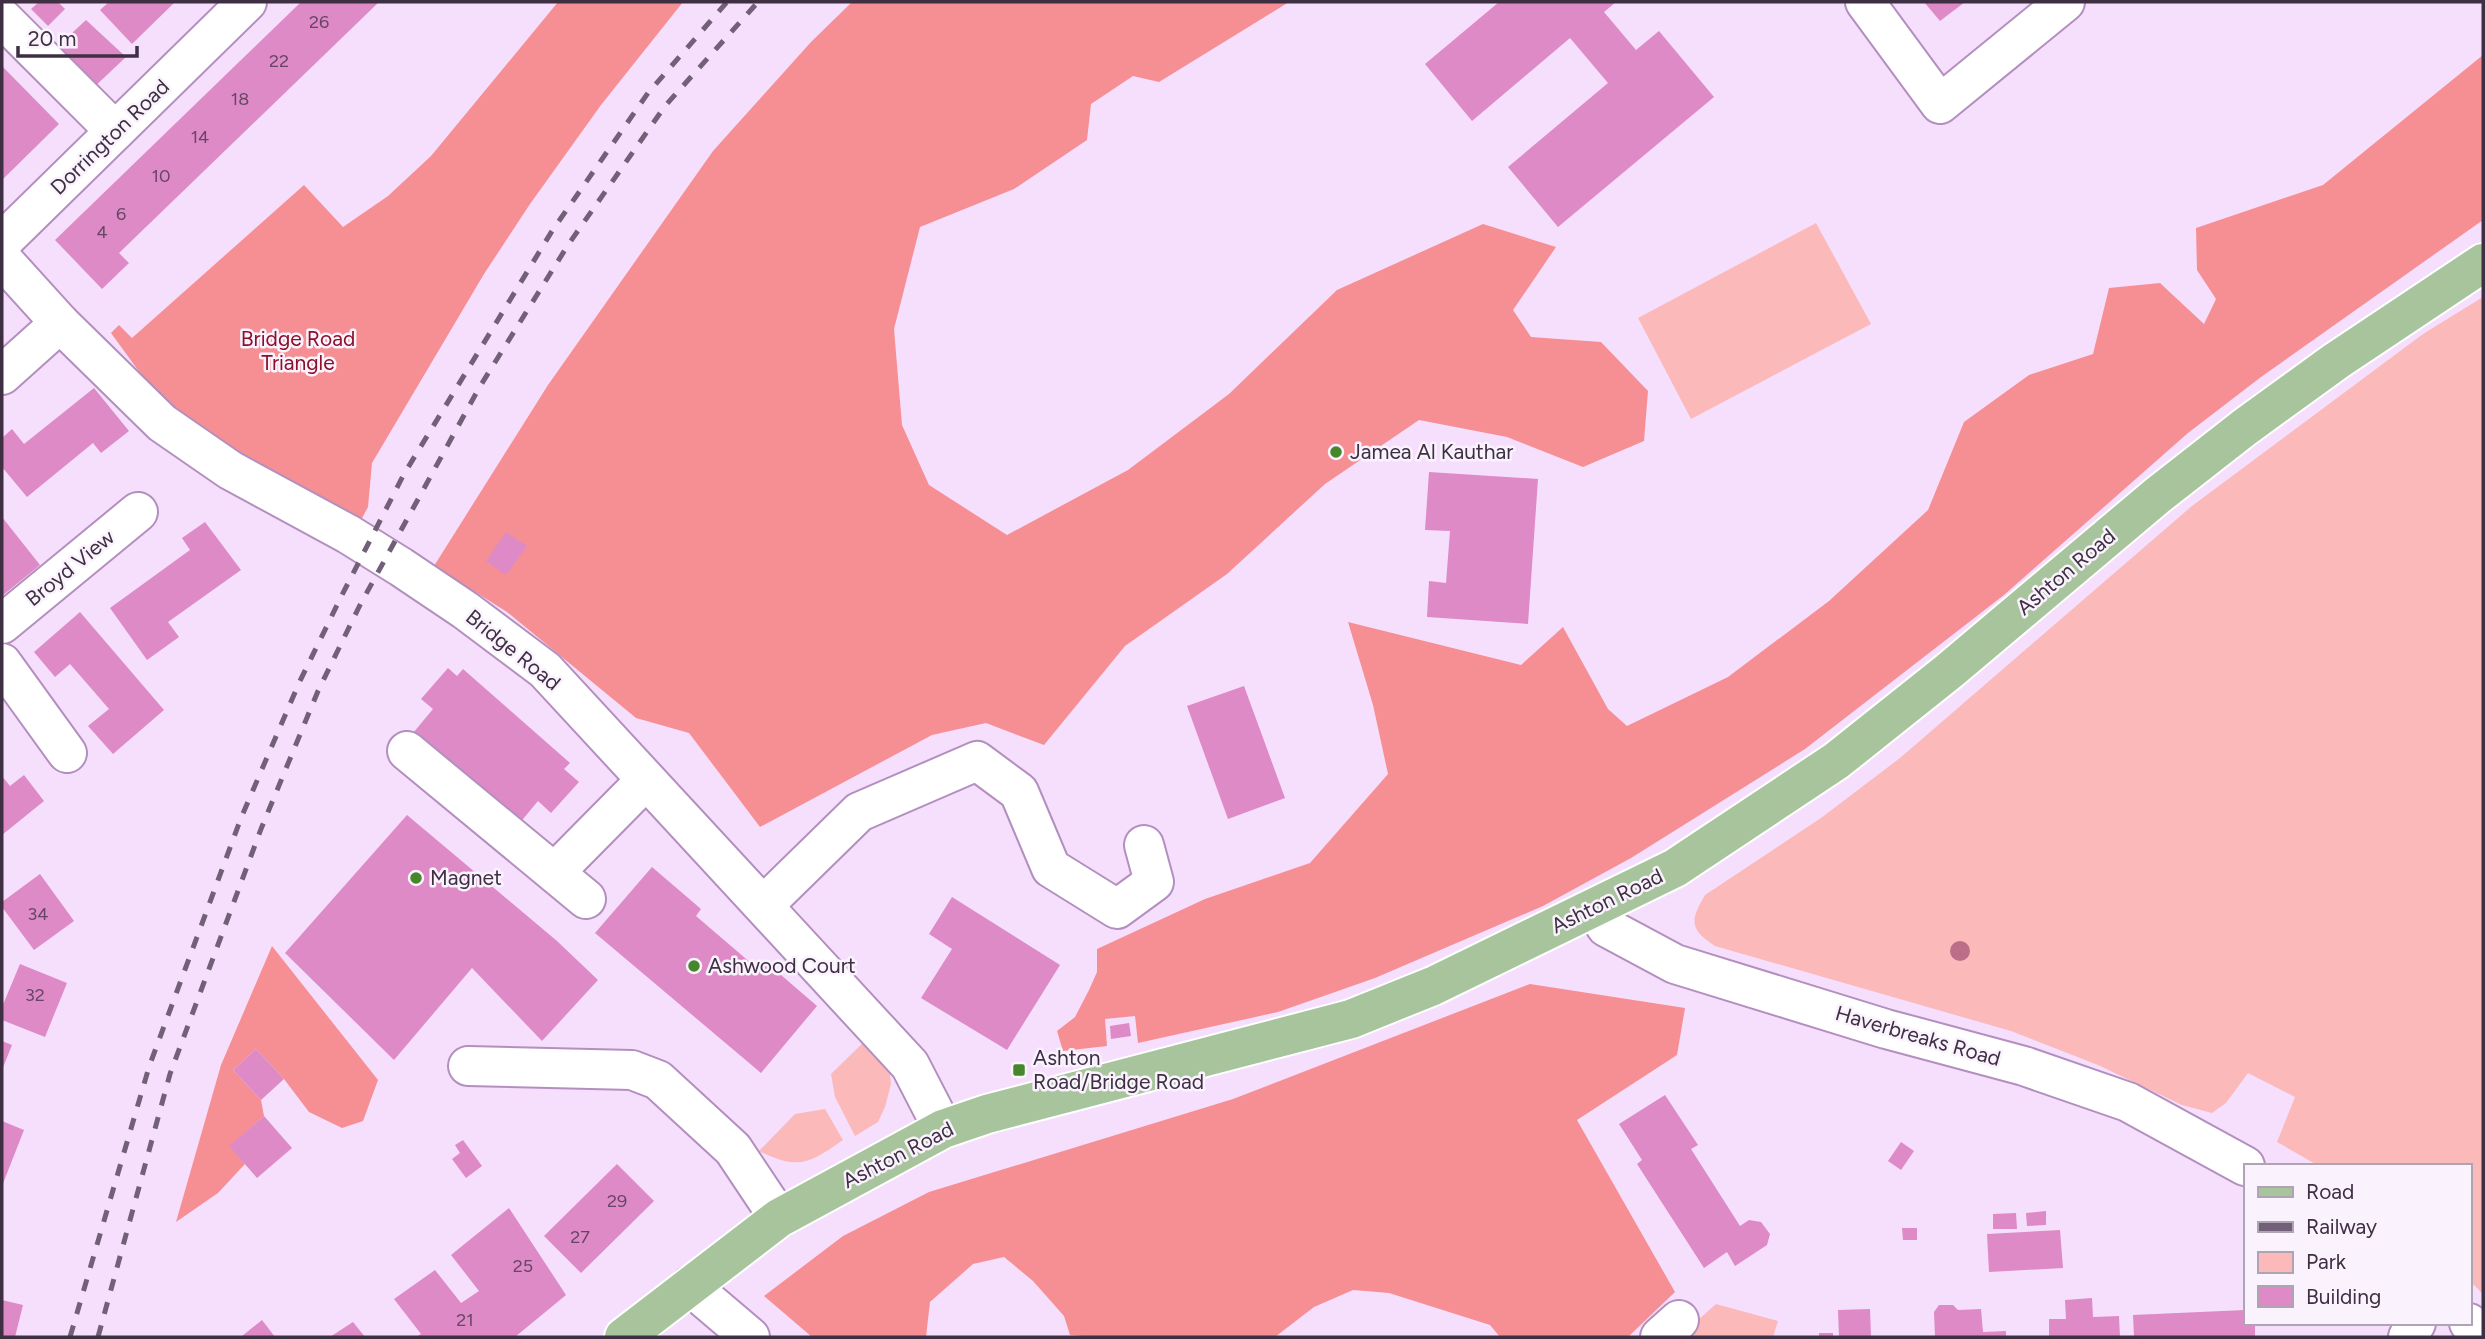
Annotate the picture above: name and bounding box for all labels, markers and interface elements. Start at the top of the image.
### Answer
house number: 26 [309,11,329,33]
scale bar [18,14,136,58]
text: 20 m [28,26,76,51]
house number: 22 [269,50,289,72]
street label: Dorrington Road [45,74,174,199]
house number: 18 [231,88,249,110]
house number: 14 [191,126,209,148]
house number: 10 [152,165,170,187]
house number: 6 [116,203,126,225]
house number: 4 [96,221,108,243]
park label: Bridge Road Triangle [241,326,355,375]
place label: Jamea Al Kauthar [1350,439,1513,464]
marker: Jamea Al Kauthar [1328,444,1344,460]
street label: Ashton Road [2011,523,2120,620]
street label: Broyd View [20,524,120,611]
street label: Bridge Road [461,604,566,695]
street label: Ashton Road [1547,863,1667,938]
place label: Magnet [430,865,502,890]
marker: Magnet [408,870,424,886]
house number: 34 [28,903,48,925]
place label: Ashwood Court [708,953,856,978]
marker: Ashwood Court [686,958,702,974]
house number: 32 [25,984,45,1006]
street label: Haverbreaks Road [1833,1000,2004,1071]
place label: Ashton Road/Bridge Road [1033,1045,1204,1094]
marker: Ashton Road/Bridge Road [1011,1062,1027,1078]
street label: Ashton Road [838,1116,957,1193]
legend [2244,1164,2471,1325]
text: Road [2306,1179,2354,1204]
house number: 29 [607,1190,627,1212]
text: Railway [2306,1214,2377,1239]
house number: 27 [570,1226,590,1248]
text: Park [2306,1249,2347,1274]
house number: 25 [513,1255,533,1277]
text: Building [2306,1284,2381,1309]
house number: 21 [456,1309,474,1331]

